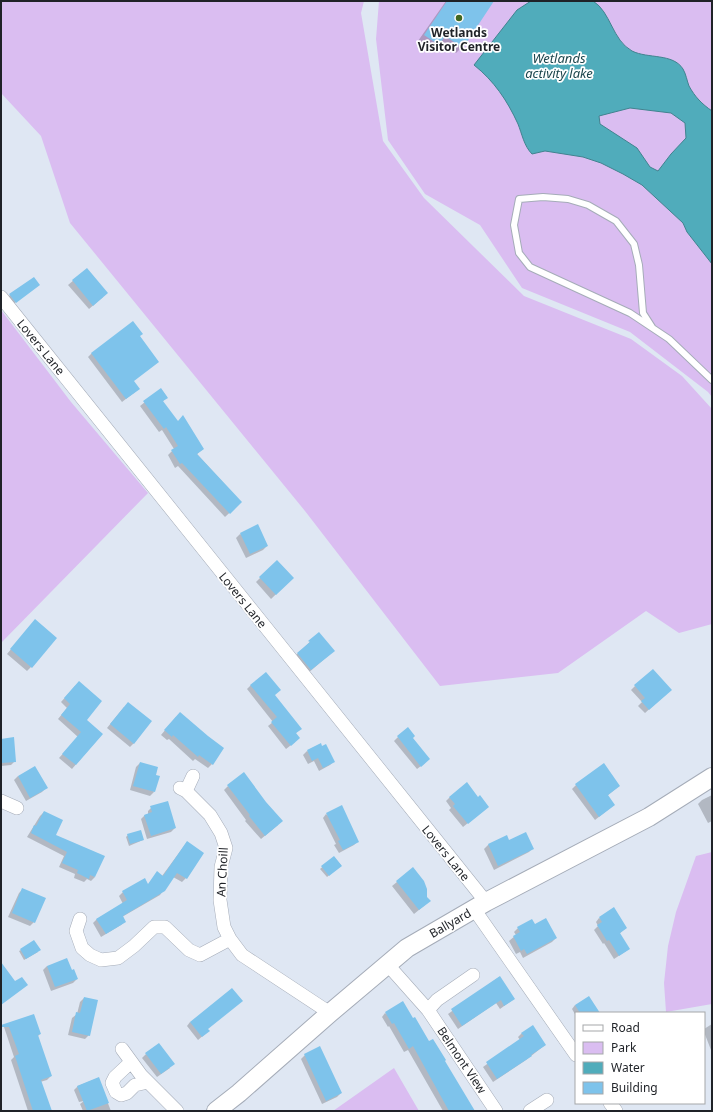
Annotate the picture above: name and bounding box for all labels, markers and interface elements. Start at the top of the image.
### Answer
marker: Wetlands Visitor Centre [454,13,464,23]
place label: Wetlands Visitor Centre [418,24,500,55]
water label: Wetlands activity lake [525,49,593,82]
street label: Lovers Lane [13,316,69,379]
street label: Lovers Lane [215,569,271,632]
street label: Lovers Lane [418,822,474,885]
street label: An Choill [212,847,232,897]
street label: Ballyard [426,904,474,942]
legend [575,1012,705,1104]
text: Road [611,1019,640,1036]
street label: Belmont View [433,1023,491,1097]
text: Park [611,1039,637,1056]
text: Water [611,1059,645,1076]
text: Building [611,1079,658,1096]

